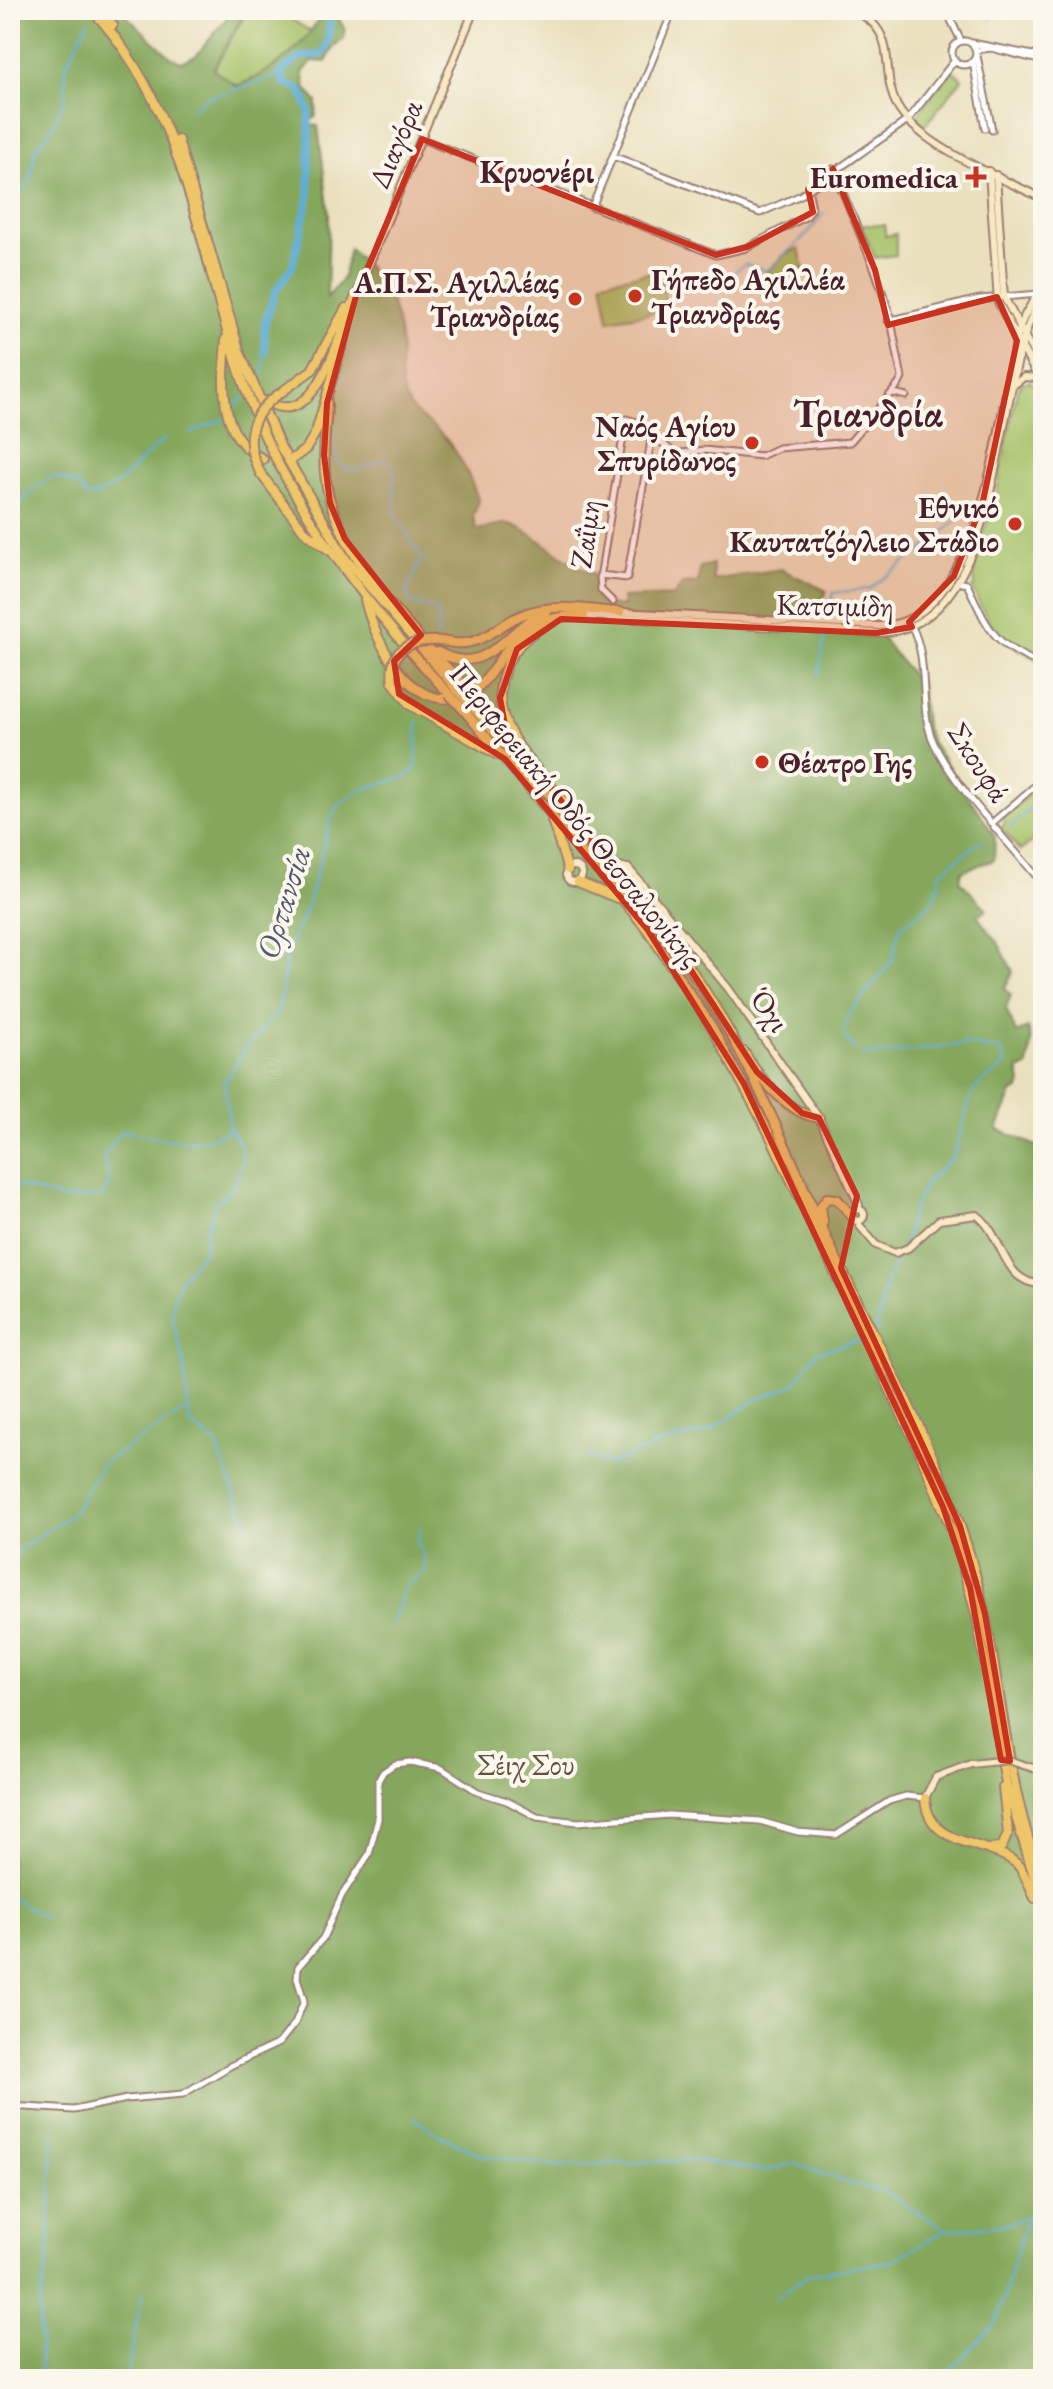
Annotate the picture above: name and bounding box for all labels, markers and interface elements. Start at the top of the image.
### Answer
street label: Διαγόρα [359,94,431,194]
district label: Κρυονέρι [479,151,595,193]
place label: Euromedica [810,158,959,197]
marker: Euromedica [965,166,987,188]
place label: Γήπεδο Αχιλλέα Τριανδρίας [651,260,846,333]
place label: Α.Π.Σ. Αχιλλέας Τριανδρίας [353,263,559,336]
marker: Γήπεδο Αχιλλέα Τριανδρίας [626,287,644,305]
marker: Α.Π.Σ. Αχιλλέας Τριανδρίας [566,290,584,308]
district label: Τριανδρία [793,388,944,437]
place label: Ναός Αγίου Σπυρίδωνος [595,407,736,480]
marker: Ναός Αγίου Σπυρίδωνος [743,434,761,452]
place label: Εθνικό Καυτατζόγλειο Στάδιο [729,488,999,561]
street label: Ζαΐμη [561,497,609,571]
marker: Εθνικό Καυτατζόγλειο Στάδιο [1006,515,1024,533]
street label: Κατσιμίδη [776,584,894,626]
street label: Περιφερειακή Οδός Θεσσαλονίκης [441,655,711,975]
street label: Σκουφά [939,715,1019,809]
place label: Θέατρο Γης [778,743,913,782]
marker: Θέατρο Γης [753,753,771,771]
water label: Ορτανσία [246,842,320,964]
street label: Όχι [741,980,799,1039]
park label: Σέιχ Σου [477,1745,575,1784]

